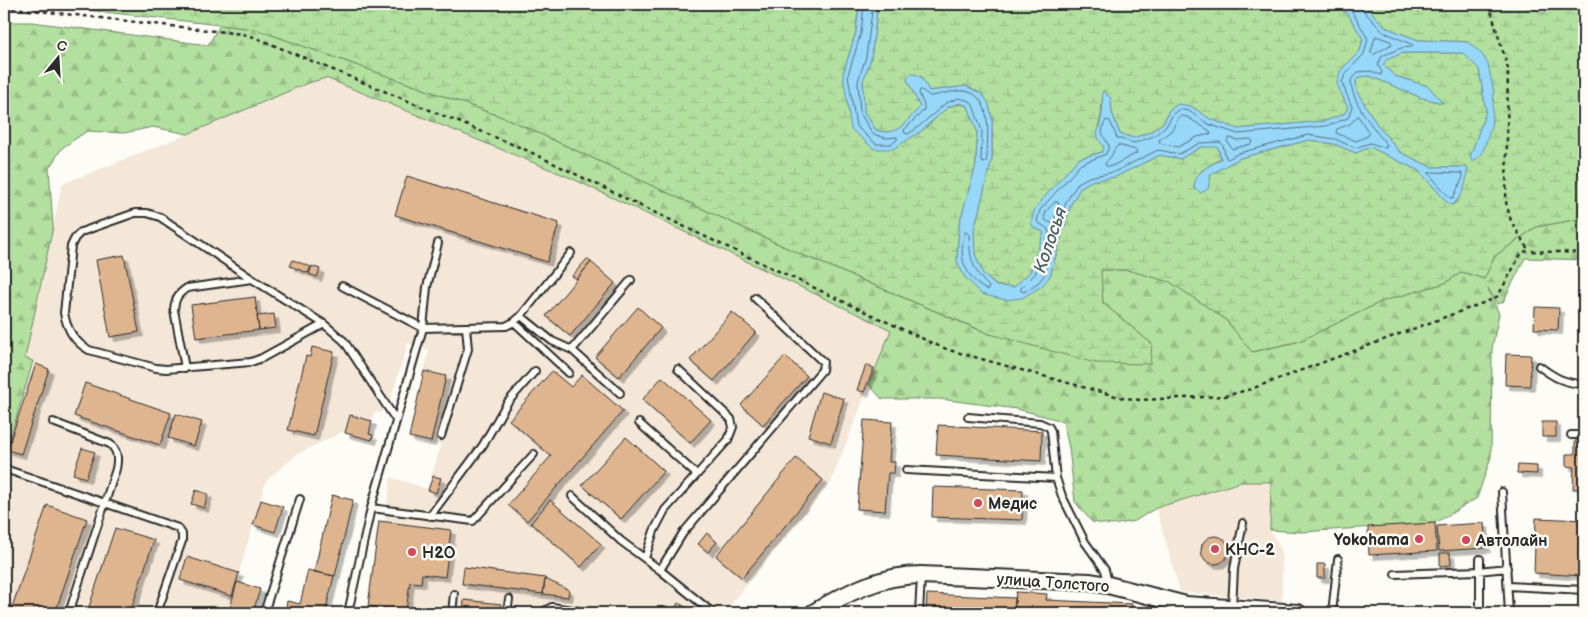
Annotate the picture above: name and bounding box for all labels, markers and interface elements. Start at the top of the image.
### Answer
north arrow [32,32,82,82]
text: С [55,37,69,56]
water label: Колосья [1029,204,1072,276]
place label: Медис [988,495,1037,514]
marker: Медис [972,497,984,509]
place label: Yokohama [1334,531,1409,550]
place label: Автолайн [1475,532,1547,551]
marker: Yokohama [1413,533,1425,545]
marker: Автолайн [1460,534,1472,546]
place label: КНС-2 [1225,541,1275,560]
marker: КНС-2 [1209,543,1221,555]
place label: Н2О [422,544,456,563]
marker: Н2О [406,546,418,558]
street label: улица Толстого [996,570,1110,597]

